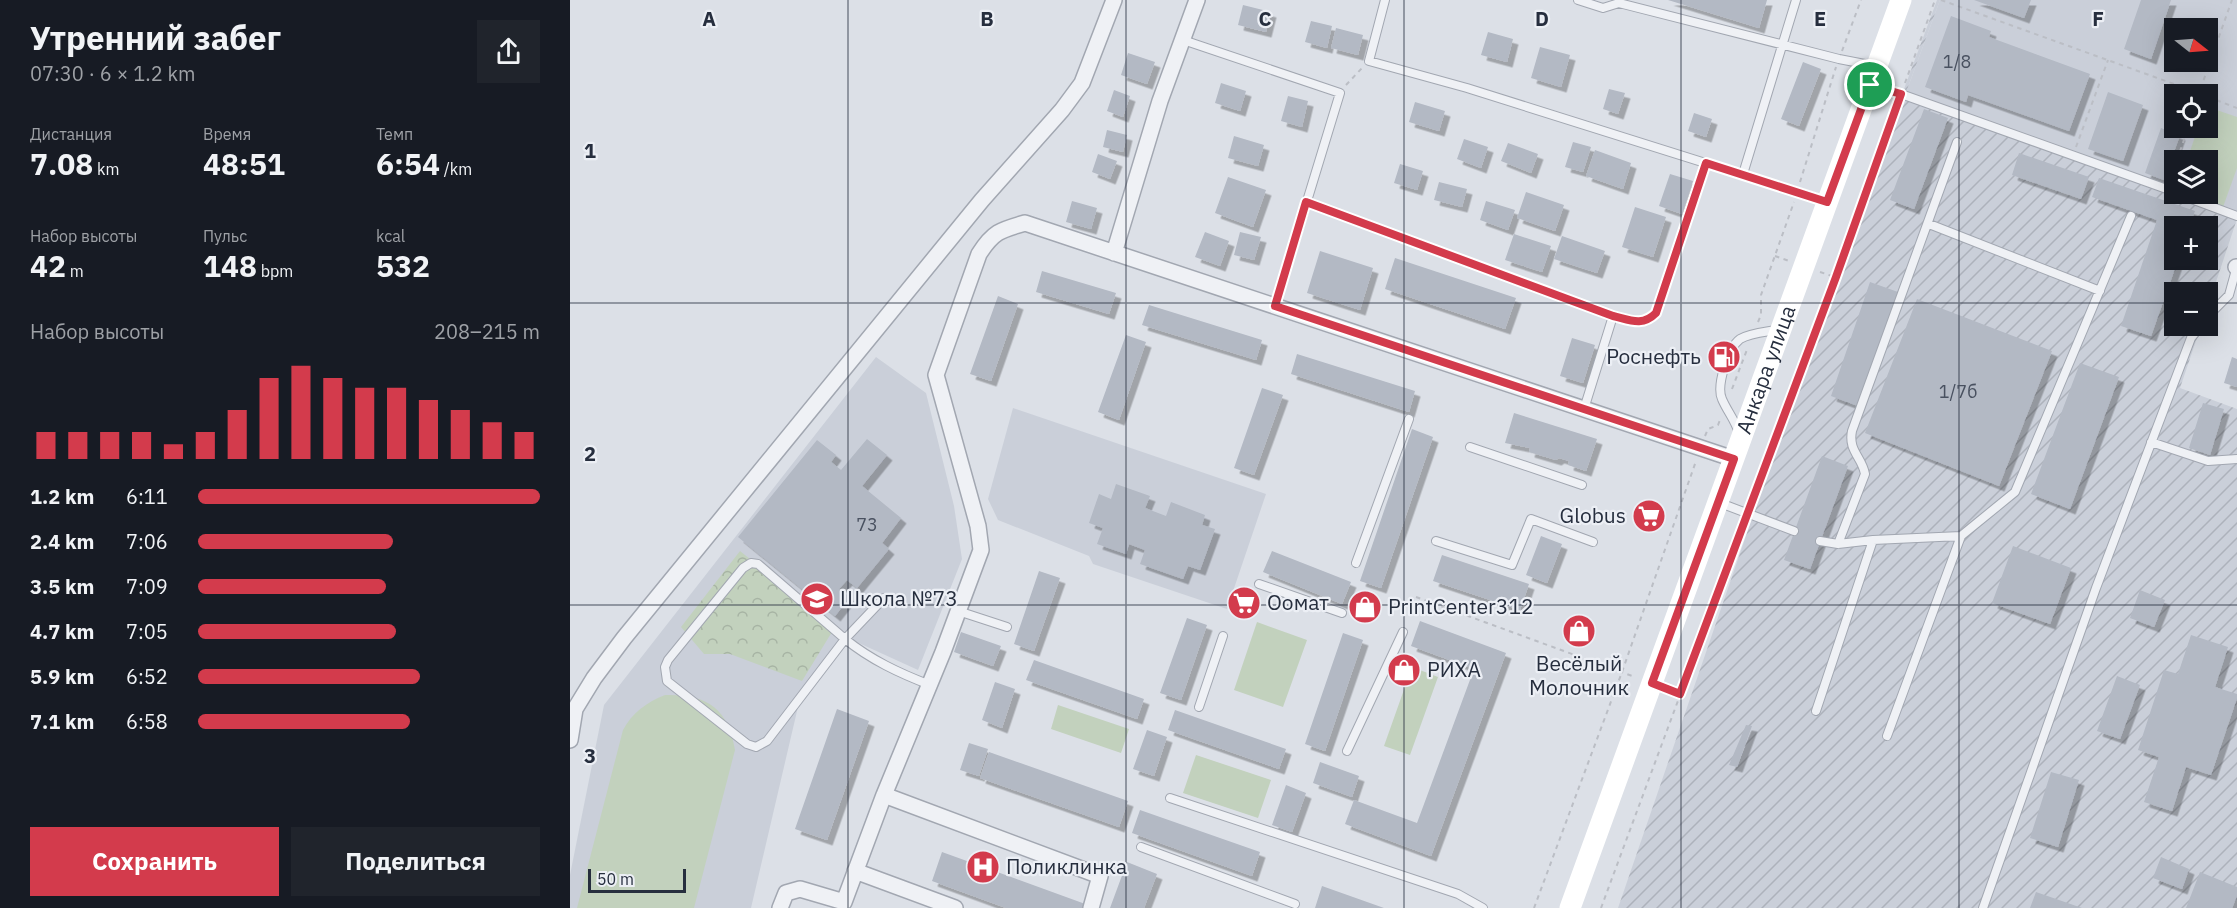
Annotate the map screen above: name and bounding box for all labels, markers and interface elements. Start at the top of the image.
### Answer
text: A [702,5,716,32]
text: B [980,5,994,32]
text: C [1258,5,1272,32]
text: D [1535,5,1549,32]
text: E [1814,5,1826,32]
text: F [2092,5,2104,32]
text: Утренний забег [30,16,281,59]
north arrow [2164,18,2218,72]
map controls [2164,18,2218,336]
button: share [477,20,540,83]
house number: 1/8 [1943,50,1971,73]
pin [1844,59,1895,110]
text: 07:30 · 6 × 1.2 km [30,60,195,87]
icon: arrive [1853,68,1886,101]
button: locate [2164,84,2218,138]
text: Дистанция [30,124,112,144]
text: Время [203,124,251,144]
text: Темп [376,124,413,144]
text: 1 [584,137,596,164]
text: 7.08 [30,144,93,183]
text: 48:51 [203,144,285,183]
text: 6:54 [376,144,440,183]
button: layers [2164,150,2218,204]
text: km [93,159,120,179]
text: /km [440,159,472,179]
button: + [2164,216,2218,270]
text: Набор высоты [30,226,137,246]
text: Пульс [203,226,247,246]
text: kcal [376,226,405,246]
text: 42 [30,246,66,285]
text: 148 [203,246,257,285]
text: 532 [376,246,430,285]
text: m [66,261,84,281]
text: bpm [257,261,293,281]
button: − [2164,282,2218,336]
street label: Анкара улица [1729,301,1802,438]
text: Набор высоты [30,318,164,345]
text: 208–215 m [434,318,540,345]
fuel station icon: Роснефть [1706,339,1742,375]
place label: Роснефть [1606,342,1701,370]
house number: 1/7б [1939,380,1977,403]
text: 2 [584,440,596,467]
text: 1.2 km [30,483,94,510]
text: 6:11 [126,483,168,510]
supermarket icon: Globus [1631,498,1667,534]
place label: Globus [1560,501,1626,529]
house number: 73 [856,513,878,536]
text: 2.4 km [30,528,94,555]
text: 7:06 [126,528,168,555]
text: 3.5 km [30,573,94,600]
text: 7:09 [126,573,168,600]
school or university icon: Школа №73 [799,581,835,617]
place label: Школа №73 [840,584,958,612]
supermarket icon: Оомат [1226,585,1262,621]
place label: Оомат [1267,588,1329,616]
shop icon: PrintCenter312 [1347,589,1383,625]
place label: PrintCenter312 [1388,592,1534,620]
shop icon: Весёлый Молочник [1561,613,1597,649]
text: 4.7 km [30,618,94,645]
text: 7:05 [126,618,168,645]
place label: Весёлый Молочник [1529,649,1629,701]
shop icon: РИХА [1386,652,1422,688]
place label: РИХА [1427,655,1481,683]
text: 5.9 km [30,663,94,690]
text: 6:52 [126,663,168,690]
text: 7.1 km [30,708,94,735]
text: 6:58 [126,708,168,735]
text: 3 [584,742,596,769]
button: Сохранить [30,827,279,896]
button: Поделиться [291,827,540,896]
hospital icon: Поликлинка [965,849,1001,885]
place label: Поликлинка [1006,852,1127,880]
scale bar [588,866,686,894]
text: 50 m [597,869,634,889]

